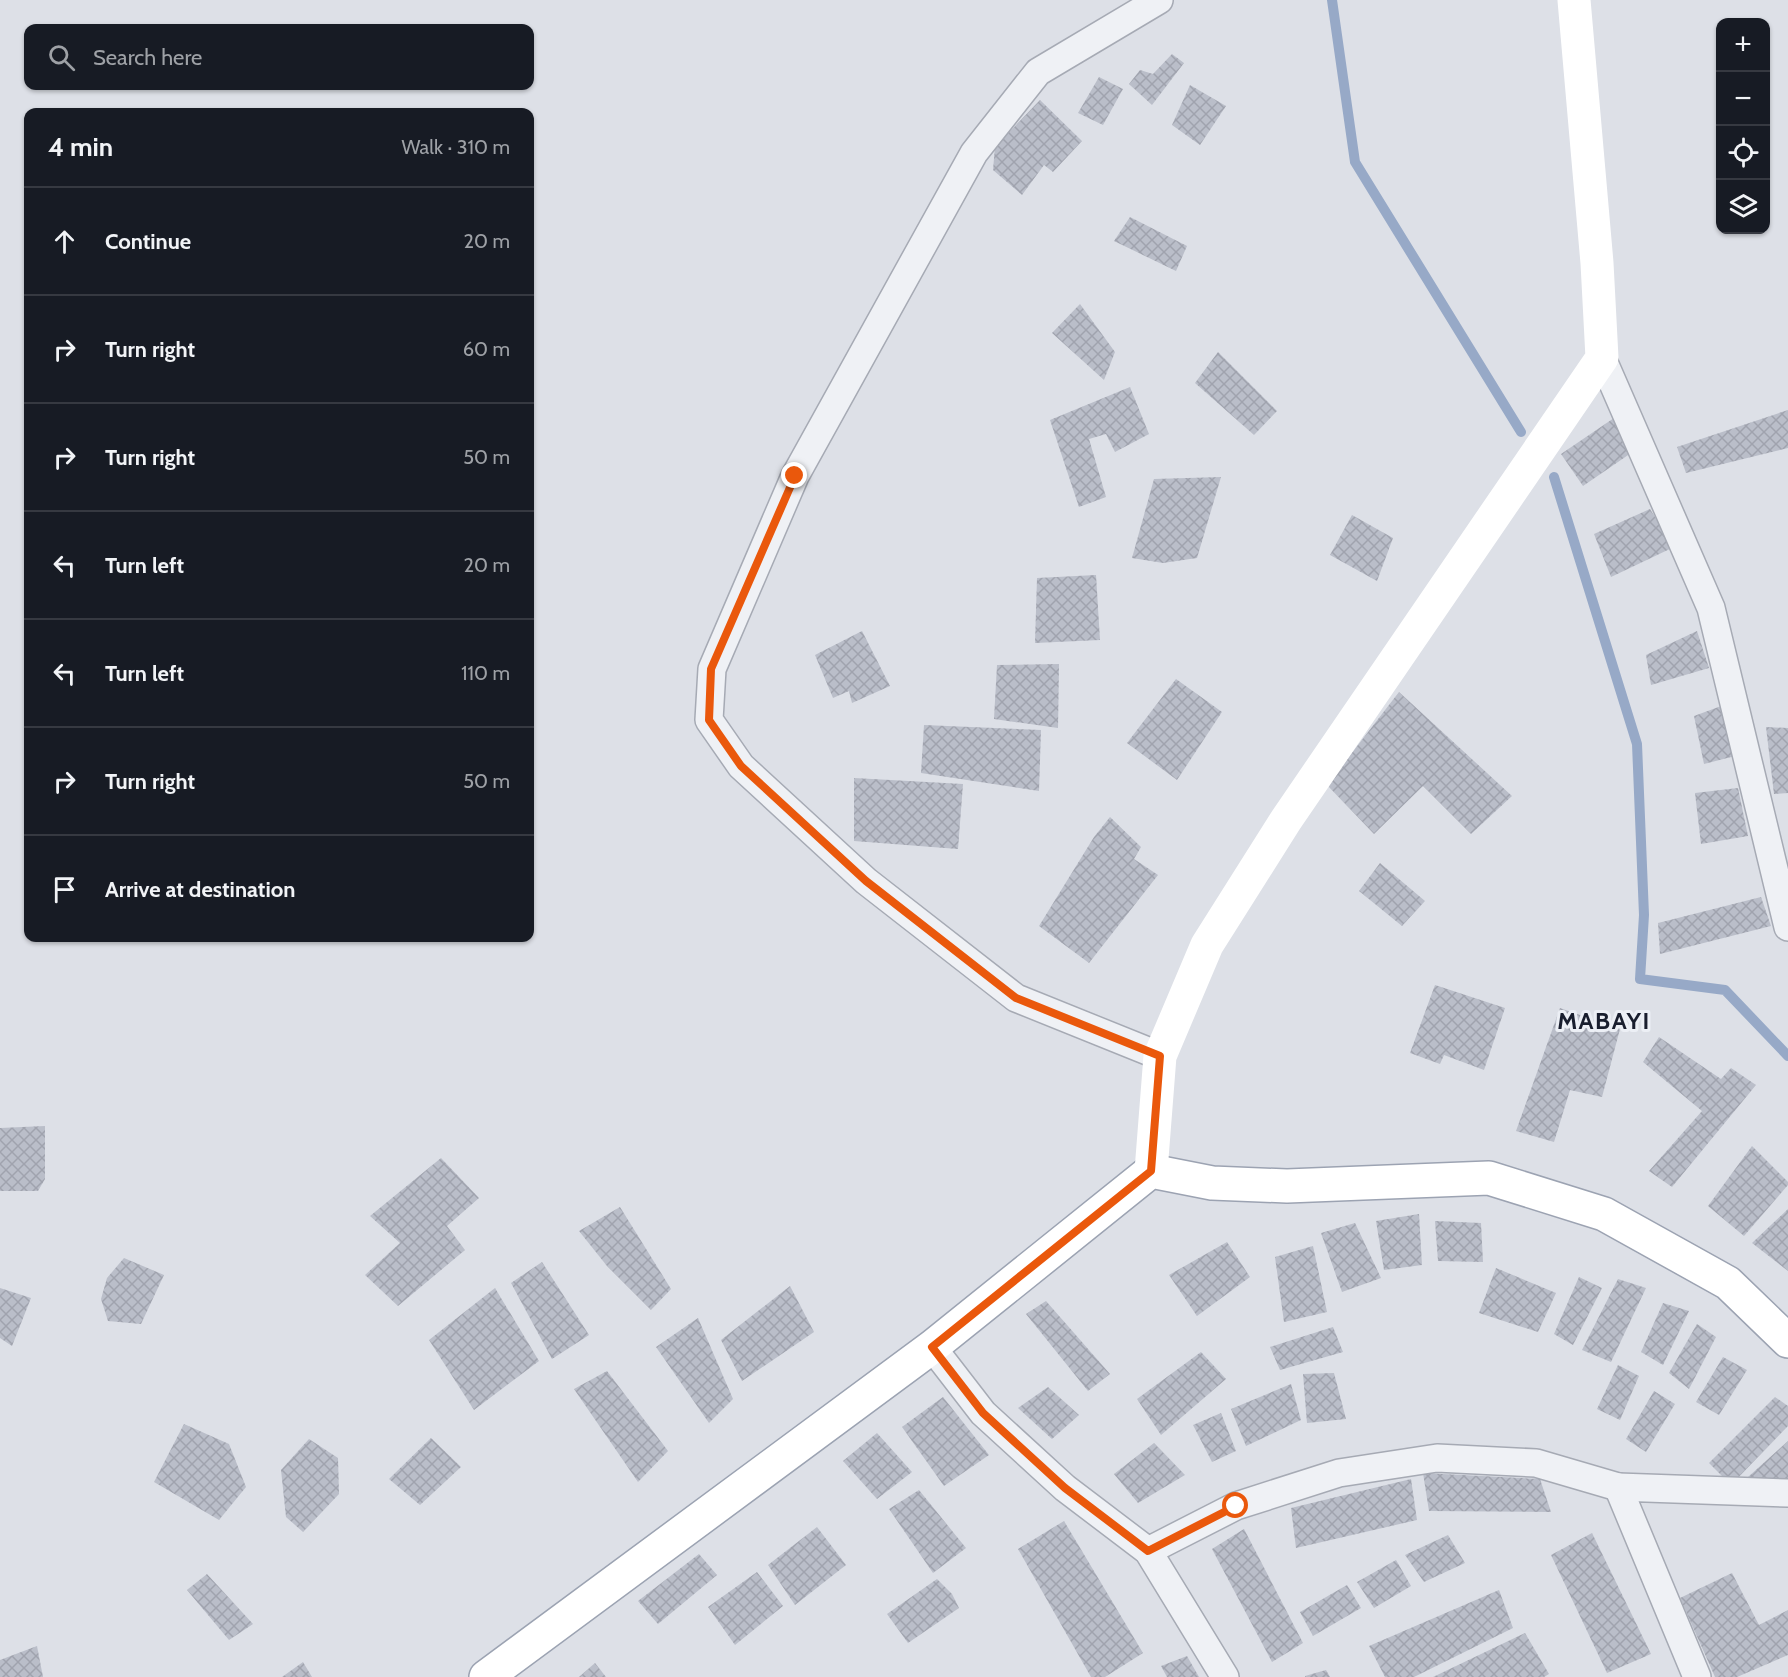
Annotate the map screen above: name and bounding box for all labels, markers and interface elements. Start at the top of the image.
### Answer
map controls [1716,18,1770,234]
button: + [1716,18,1770,72]
search box [24,24,534,90]
icon: search [45,41,78,74]
text: Search here [93,44,202,71]
button: − [1716,72,1770,126]
button: locate [1716,126,1770,180]
text: 4 min [48,131,113,163]
text: Walk · 310 m [402,135,510,159]
button: layers [1716,180,1770,234]
icon: ahead [48,225,81,258]
text: Continue [105,228,191,255]
text: 20 m [464,229,510,253]
icon: right [48,333,81,366]
text: Turn right [105,336,195,363]
text: 60 m [463,337,510,361]
icon: right [48,441,81,474]
text: Turn right [105,444,195,471]
text: 50 m [463,445,510,469]
route end [781,462,807,488]
icon: left [48,549,81,582]
text: Turn left [105,552,184,579]
text: 20 m [464,553,510,577]
icon: left [48,657,81,690]
text: Turn left [105,660,184,687]
text: 110 m [461,661,510,685]
icon: right [48,765,81,798]
text: Turn right [105,768,195,795]
text: 50 m [463,769,510,793]
icon: arrive [48,873,81,906]
text: Arrive at destination [105,876,295,903]
district label: MABAYI [1557,1006,1651,1035]
route start [1222,1492,1248,1518]

